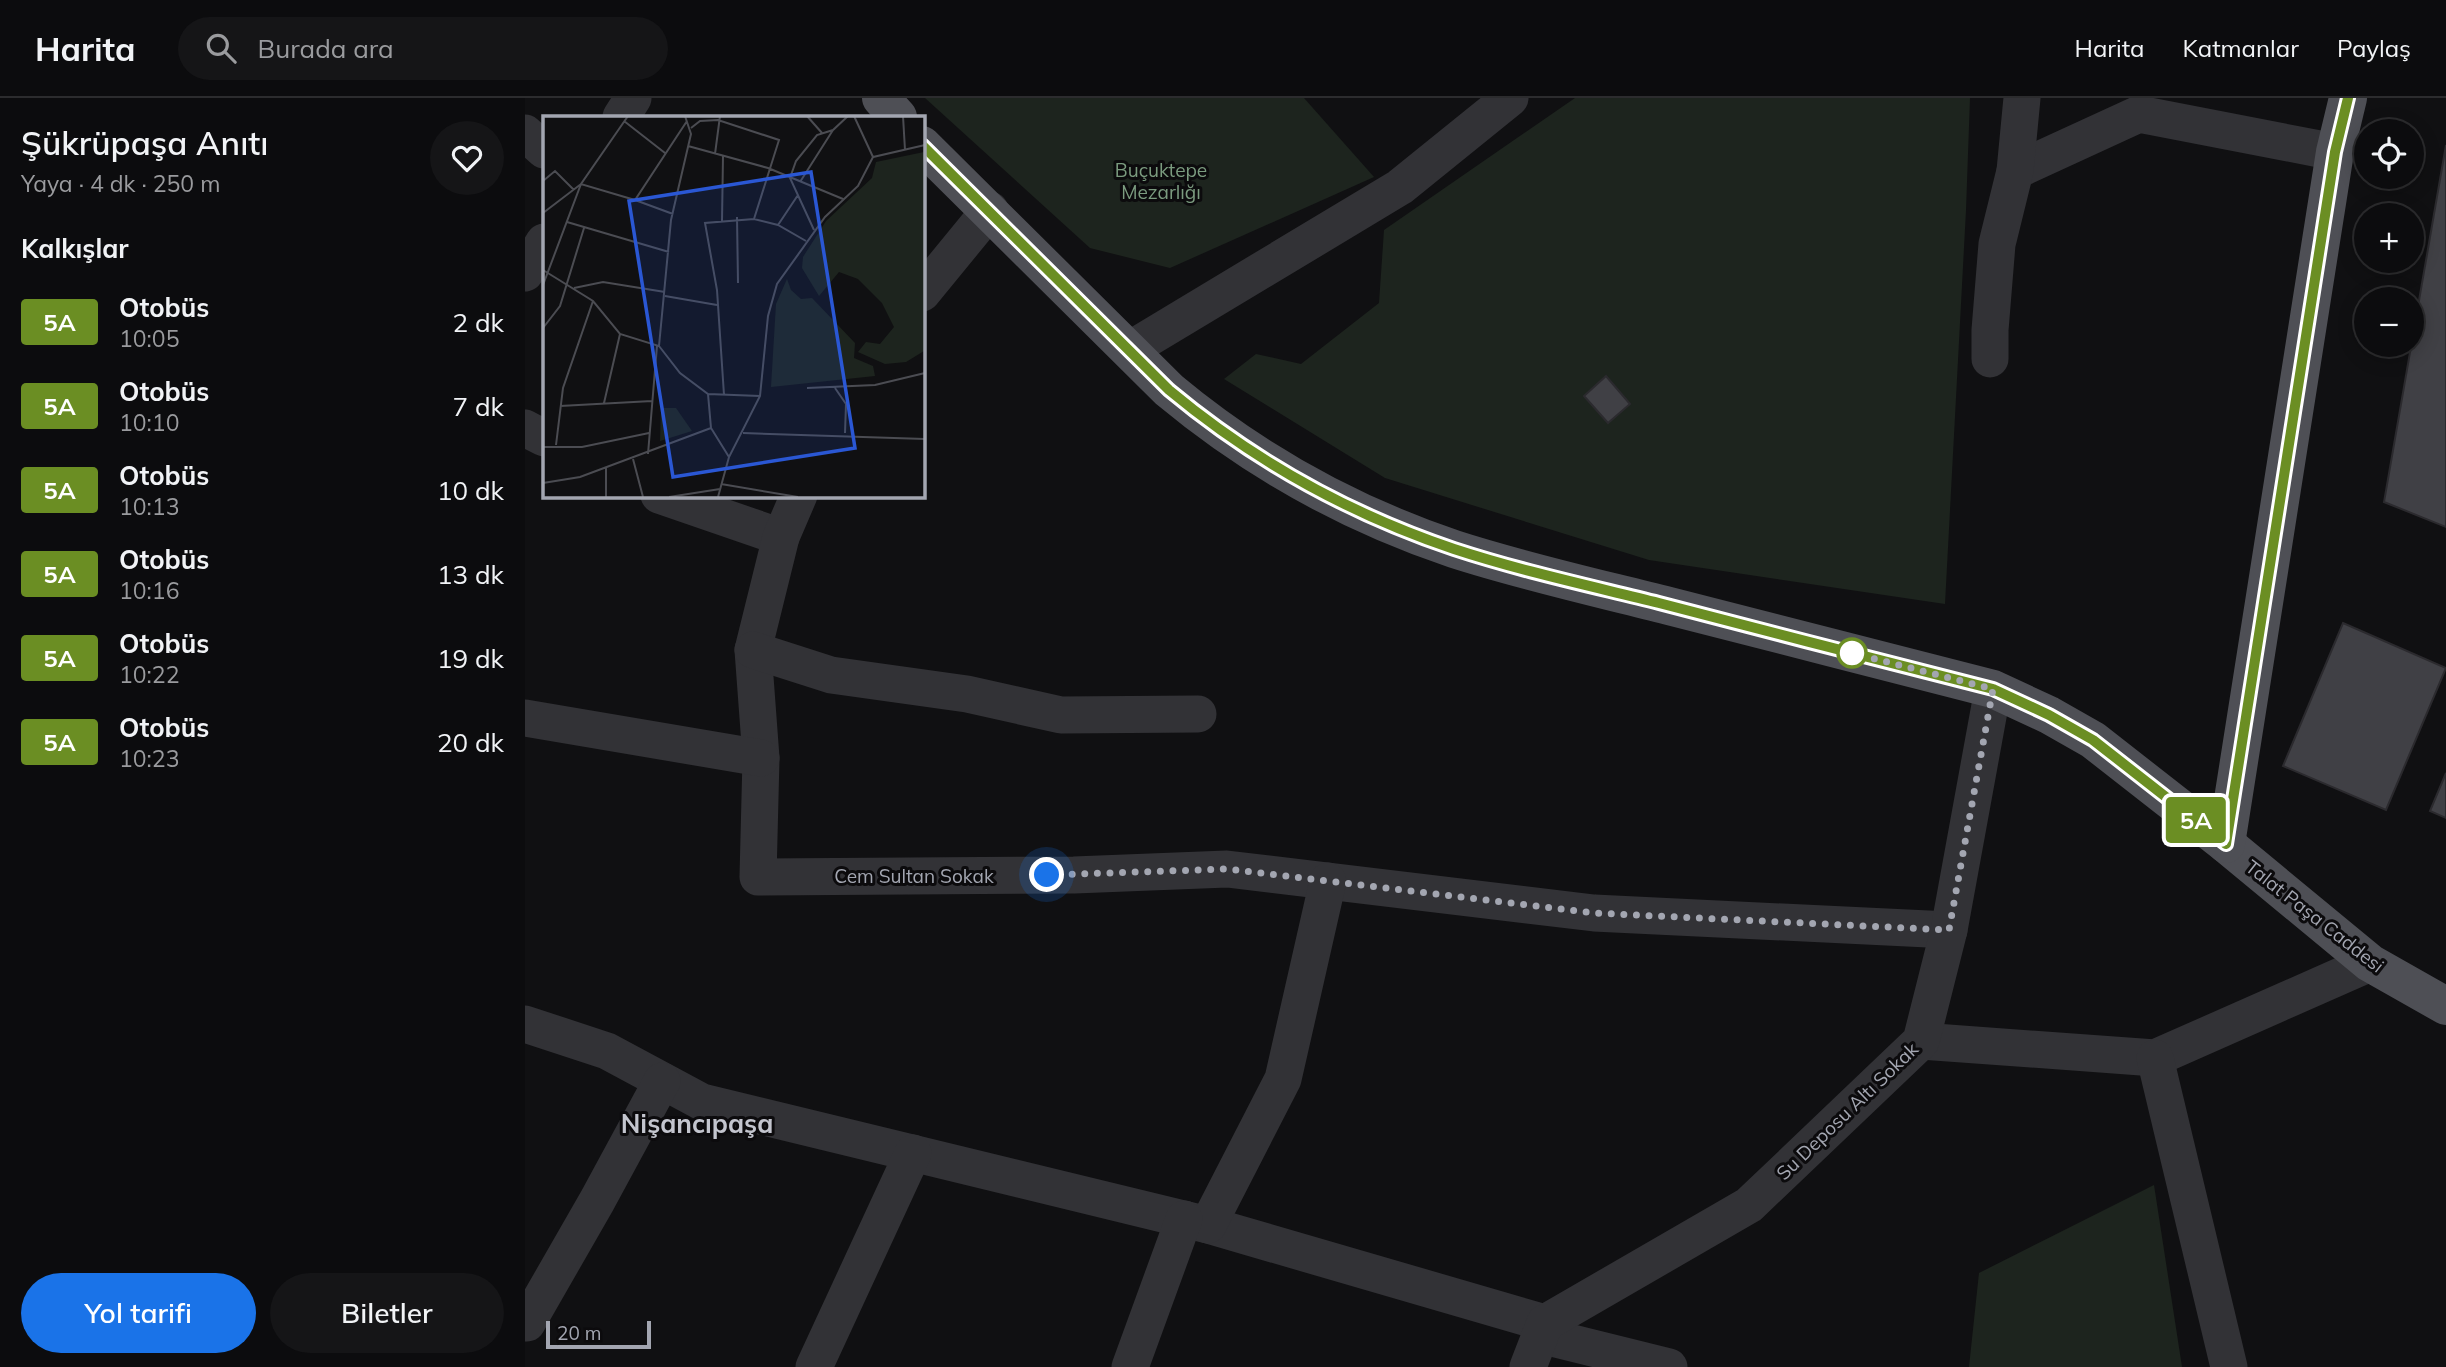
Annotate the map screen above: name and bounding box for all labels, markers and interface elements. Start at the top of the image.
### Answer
search box [178,17,668,80]
text: Harita [35,28,136,69]
icon: search [202,29,240,67]
text: Burada ara [258,32,394,65]
text: Harita [2075,33,2145,63]
text: Katmanlar [2183,33,2299,63]
text: Paylaş [2337,33,2411,63]
inset map [543,116,924,497]
map controls [2354,119,2424,357]
button: locate [2354,119,2424,189]
button: heart [430,121,504,195]
text: Şükrüpaşa Anıtı [21,122,269,163]
park label: Buçuktepe Mezarlığı [1115,158,1207,204]
text: Yaya · 4 dk · 250 m [21,169,220,198]
button: + [2354,203,2424,273]
text: Kalkışlar [21,232,129,265]
button: − [2354,287,2424,357]
text: Otobüs [119,291,209,324]
text: 2 dk [453,306,504,339]
text: 5A [43,307,76,337]
text: 10:05 [119,324,179,353]
text: Otobüs [119,375,209,408]
text: 7 dk [453,390,504,423]
text: 5A [43,391,76,421]
text: 10:10 [119,408,179,437]
text: Otobüs [119,459,209,492]
text: 10 dk [437,474,504,507]
text: 5A [43,475,76,505]
text: 10:13 [119,492,179,521]
text: Otobüs [119,543,209,576]
text: 13 dk [437,558,504,591]
text: 5A [43,559,76,589]
text: 10:16 [119,576,179,605]
text: Otobüs [119,627,209,660]
unlabelled marker [1837,638,1867,668]
text: 19 dk [437,642,504,675]
text: 5A [43,643,76,673]
text: 10:22 [119,660,179,689]
text: Otobüs [119,711,209,744]
text: 20 dk [437,726,504,759]
text: 5A [43,727,76,757]
text: 10:23 [119,744,179,773]
line badge: 5A [2165,797,2227,843]
text: 5A [2180,805,2212,835]
street label: Talat Paşa Caddesi [2241,854,2389,978]
your location [1029,857,1064,892]
street label: Cem Sultan Sokak [834,864,994,888]
street label: Su Deposu Altı Sokak [1771,1037,1923,1185]
district label: Nişancıpaşa [621,1107,773,1140]
button: Yol tarifi [21,1273,256,1353]
button: Biletler [270,1273,504,1353]
scale bar [546,1318,651,1350]
text: 20 m [557,1321,601,1345]

